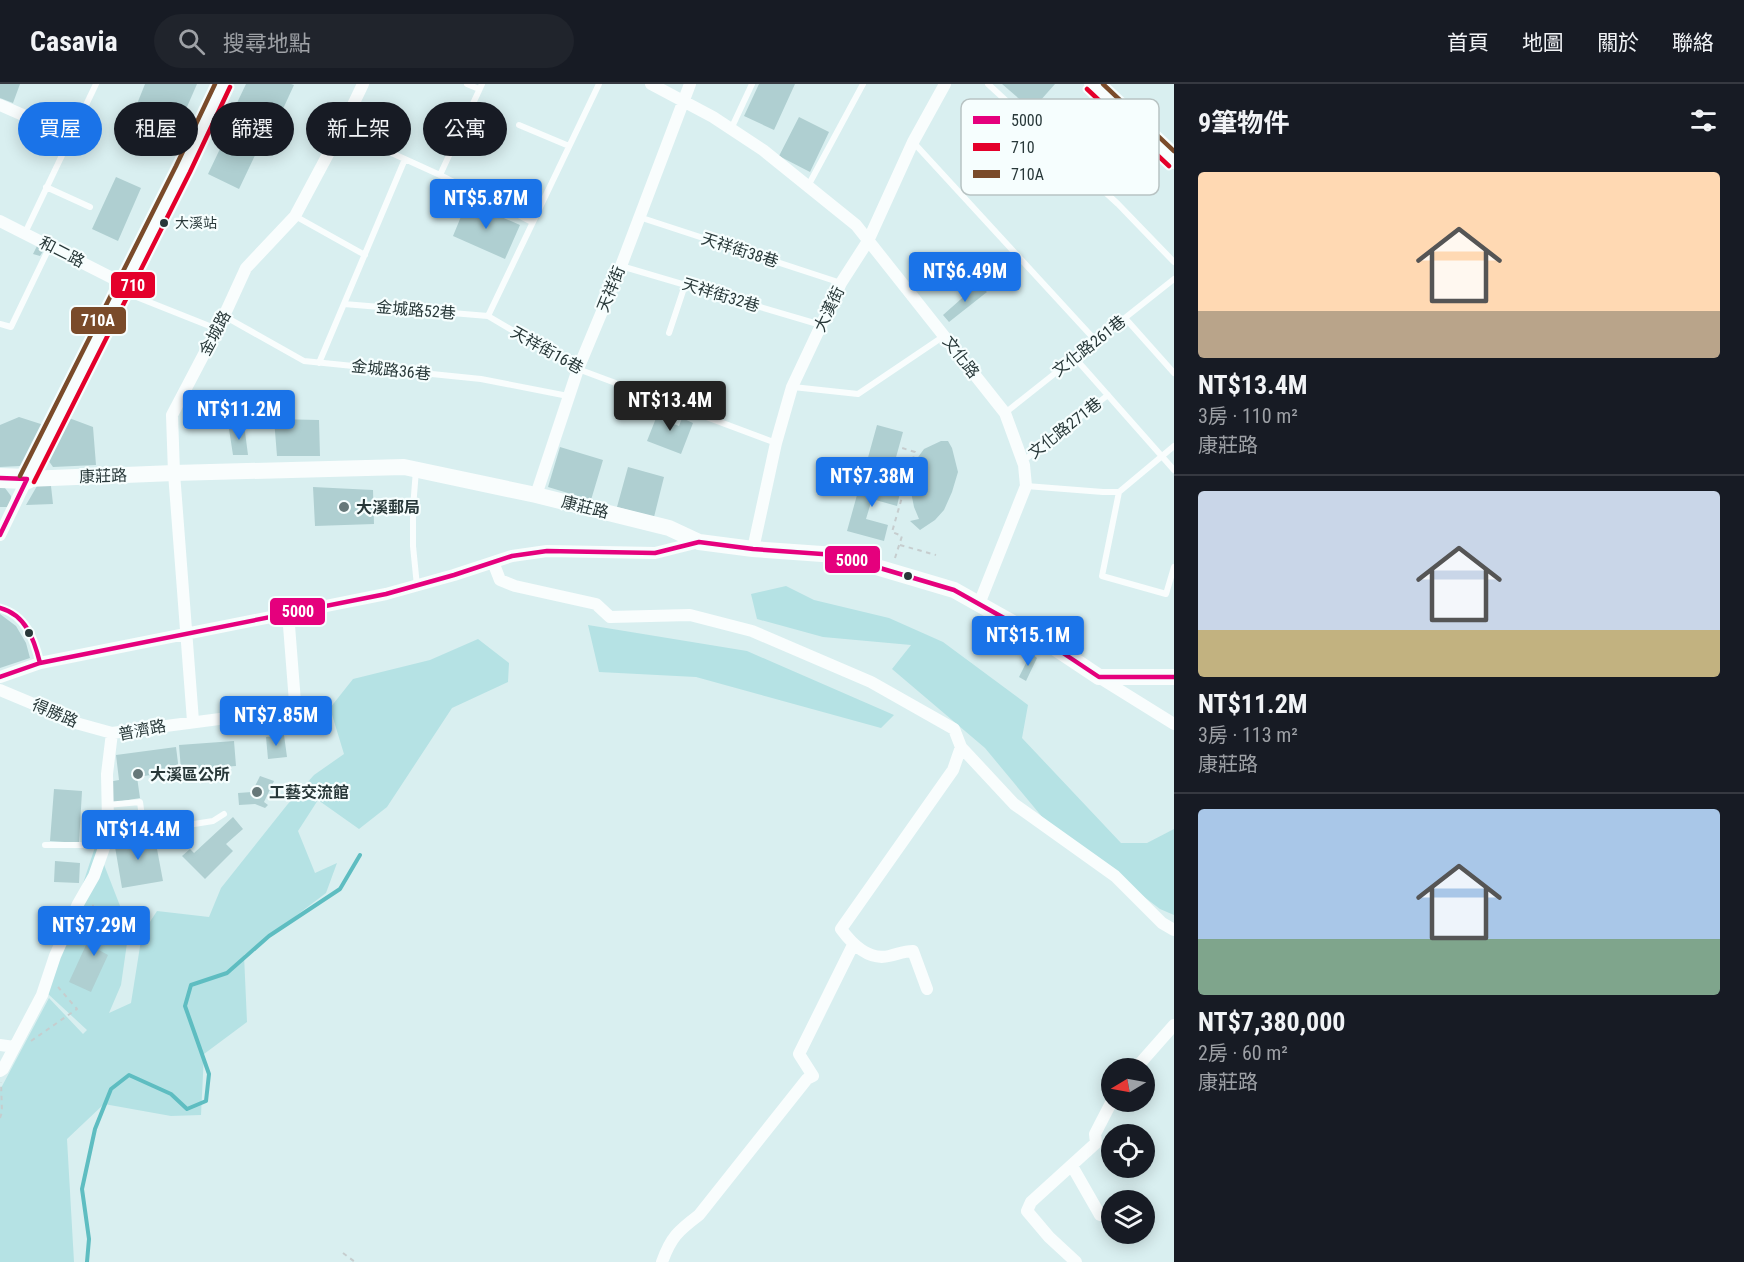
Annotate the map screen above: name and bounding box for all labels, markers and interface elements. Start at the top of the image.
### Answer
search box [154,14,574,68]
text: Casavia [30,25,118,58]
icon: search [175,25,208,58]
text: 搜尋地點 [223,31,311,56]
text: 首頁 [1447,31,1489,55]
text: 地圖 [1522,31,1564,55]
text: 關於 [1597,31,1639,55]
text: 聯絡 [1672,31,1714,55]
legend [961,99,1159,195]
chip: 買屋 [18,102,102,156]
chip: 租屋 [114,102,198,156]
chip: 篩選 [210,102,294,156]
chip: 新上架 [306,102,411,156]
chip: 公寓 [423,102,507,156]
icon: filters [1687,104,1720,137]
text: 9筆物件 [1198,108,1289,138]
text: 5000 [1011,111,1043,130]
text: 710 [1011,138,1035,157]
text: 710A [1011,165,1044,184]
pin: NT$5.87M [424,179,548,230]
text: NT$5.87M [444,186,528,210]
icon: home [1405,211,1513,319]
place label: 大溪站 [175,215,217,231]
marker: 大溪站 [158,217,170,229]
street label: 天祥街38巷 [699,229,781,271]
street label: 和二路 [36,233,88,271]
pin: NT$6.49M [903,252,1027,303]
text: NT$6.49M [923,259,1007,283]
street label: 天祥街 [593,263,629,315]
line badge: 710 [110,271,156,299]
street label: 天祥街32巷 [680,274,762,316]
text: 710 [121,276,145,295]
street label: 大漢街 [810,283,848,335]
street label: 金城路52巷 [375,297,457,323]
line badge: 710A [70,306,127,335]
street label: 金城路 [195,307,235,359]
text: 710A [81,311,115,330]
street label: 文化路261巷 [1049,312,1129,380]
street label: 天祥街16巷 [507,322,587,378]
street label: 文化路 [939,332,983,382]
street label: 金城路36巷 [350,356,432,384]
text: NT$13.4M [1198,370,1307,400]
pin: NT$13.4M [608,381,732,432]
text: NT$13.4M [628,388,712,412]
pin: NT$11.2M [177,390,301,441]
street label: 文化路271巷 [1025,394,1105,462]
text: NT$11.2M [197,397,281,421]
text: 3房 · 110 m² [1198,404,1298,428]
text: 康莊路 [1198,433,1258,457]
pin: NT$7.38M [810,457,934,508]
text: NT$7.38M [830,464,914,488]
street label: 康莊路 [79,466,127,486]
street label: 康莊路 [559,492,611,522]
place label: 大溪郵局 [356,498,420,517]
marker: 大溪郵局 [337,500,351,514]
icon: home [1405,530,1513,638]
line badge: 5000 [824,545,881,574]
text: 5000 [836,551,868,570]
unlabelled marker [902,570,914,582]
line badge: 5000 [269,597,326,626]
text: 5000 [282,602,314,621]
pin: NT$15.1M [966,616,1090,667]
text: NT$15.1M [986,623,1070,647]
unlabelled marker [23,627,35,639]
text: NT$11.2M [1198,689,1307,719]
street label: 得勝路 [29,695,81,731]
pin: NT$7.85M [214,696,338,747]
text: NT$7.85M [234,703,318,727]
street label: 普濟路 [117,716,167,744]
text: 3房 · 113 m² [1198,723,1298,747]
text: 康莊路 [1198,752,1258,776]
place label: 大溪區公所 [150,765,230,784]
marker: 大溪區公所 [131,767,145,781]
place label: 工藝交流館 [269,783,349,802]
marker: 工藝交流館 [250,785,264,799]
pin: NT$14.4M [76,810,200,861]
text: NT$14.4M [96,817,180,841]
icon: home [1405,848,1513,956]
pin: NT$7.29M [32,906,156,957]
text: NT$7.29M [52,913,136,937]
text: NT$7,380,000 [1198,1007,1346,1037]
text: 2房 · 60 m² [1198,1041,1288,1065]
north arrow [1101,1058,1155,1112]
map controls [1101,1058,1155,1244]
text: 康莊路 [1198,1070,1258,1094]
button: locate [1101,1124,1155,1178]
button: layers [1101,1190,1155,1244]

